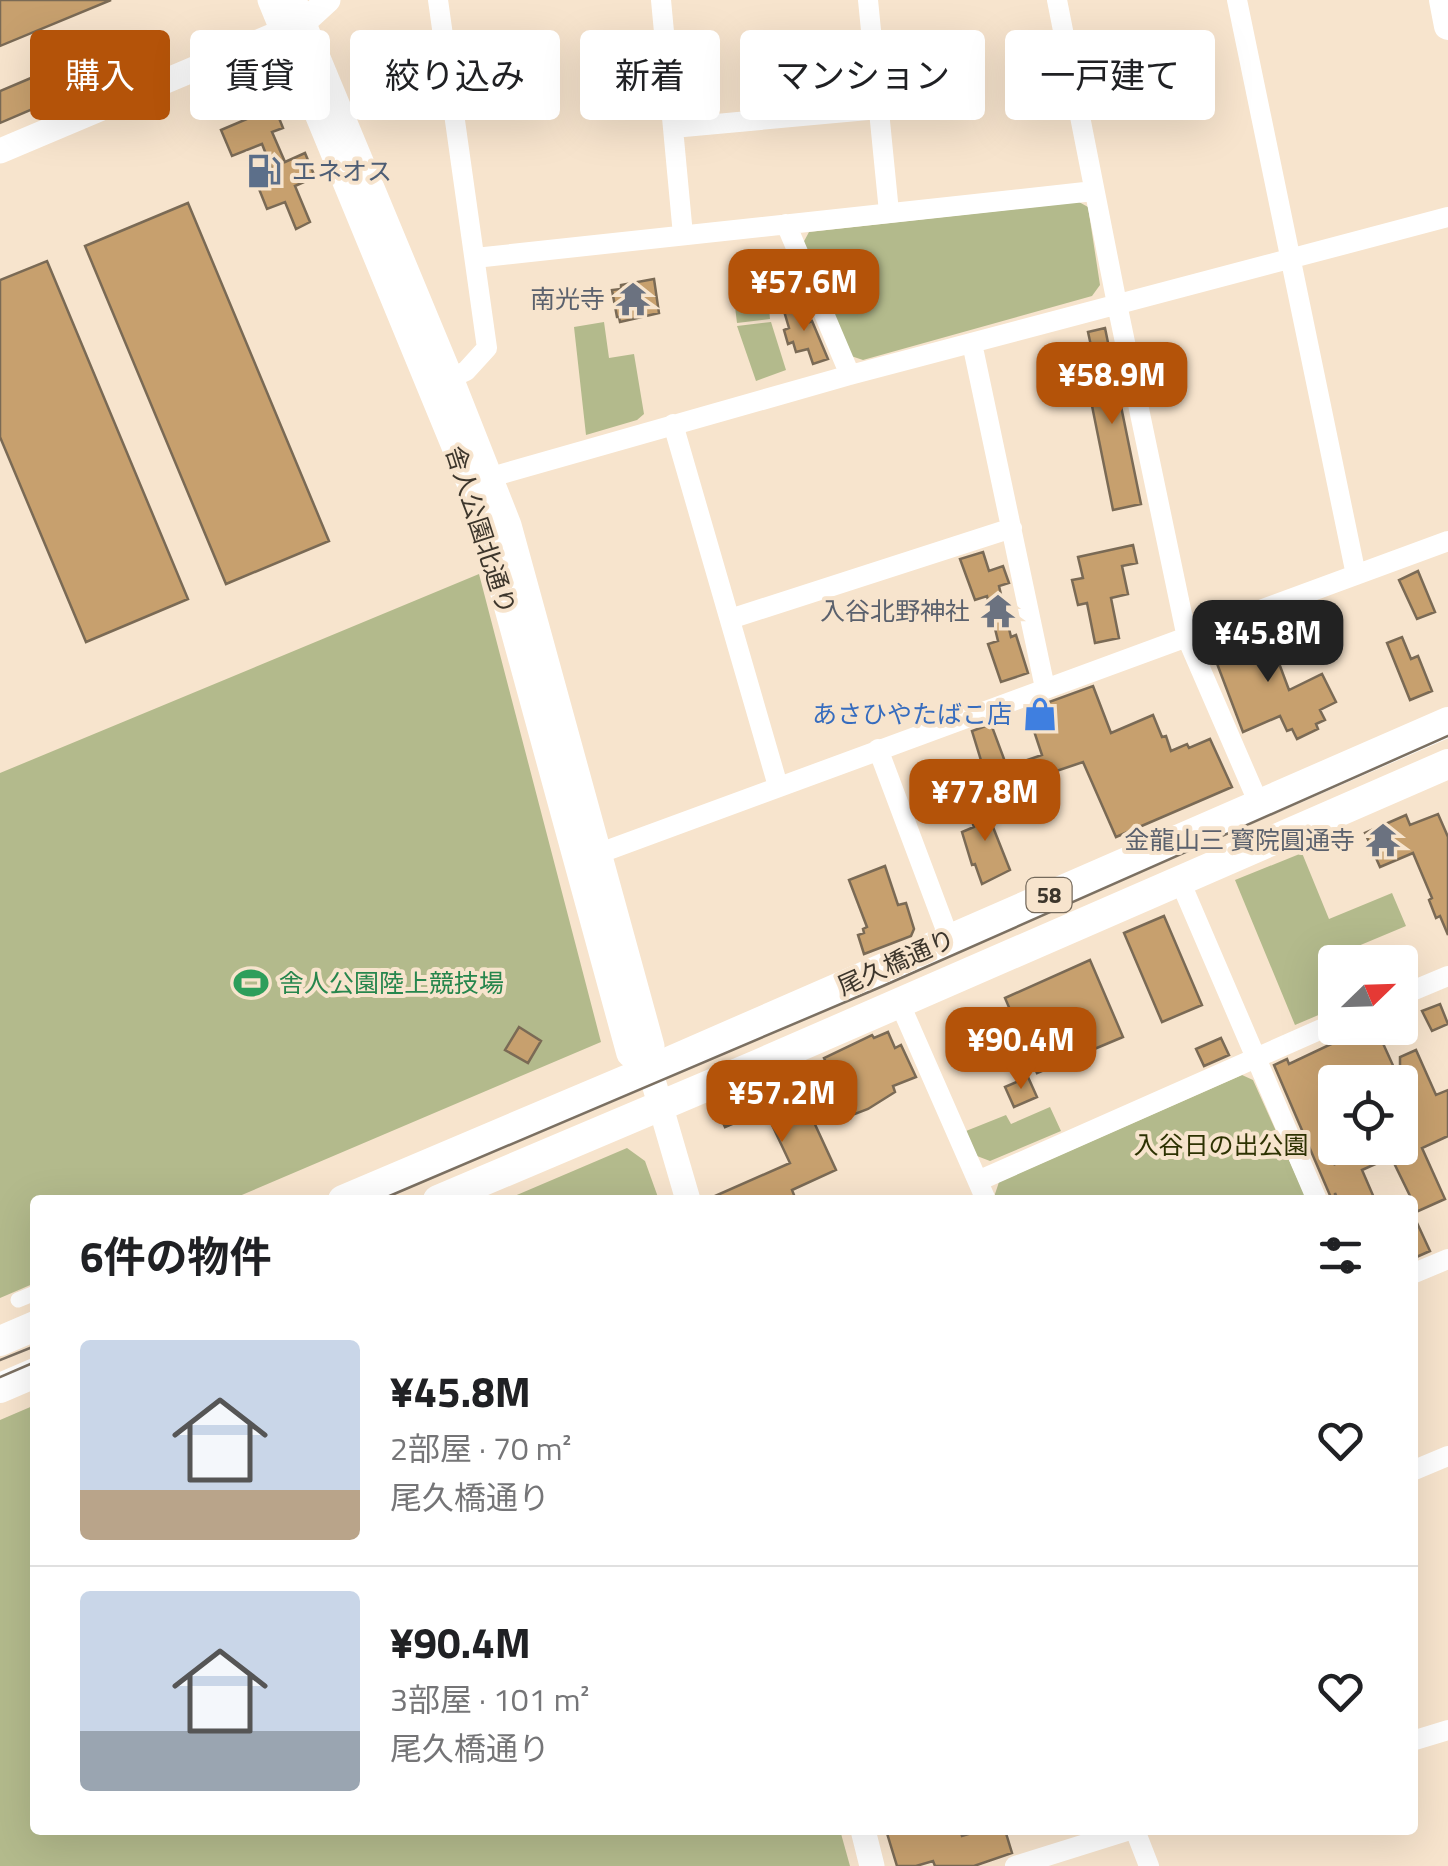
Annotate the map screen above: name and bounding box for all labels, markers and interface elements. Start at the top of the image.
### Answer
chip: 購入 [30,30,170,120]
chip: 賃貸 [190,30,330,120]
chip: 絞り込み [350,30,560,120]
chip: 新着 [580,30,720,120]
chip: マンション [740,30,985,120]
chip: 一戸建て [1005,30,1215,120]
fuel station icon: エネオス [245,152,283,190]
place label: エネオス [292,152,392,190]
pin: ¥57.6M [723,249,885,334]
text: ¥57.6M [750,257,858,305]
place label: 南光寺 [530,280,605,318]
temple icon: 南光寺 [614,280,652,318]
pin: ¥58.9M [1031,342,1193,427]
text: ¥58.9M [1058,350,1166,398]
street label: 舎人公園北通り [436,441,526,619]
place label: 入谷北野神社 [820,592,970,630]
temple icon: 入谷北野神社 [979,592,1017,630]
pin: ¥45.8M [1187,600,1349,685]
text: ¥45.8M [1214,608,1322,656]
place label: あさひやたばこ店 [812,695,1012,733]
shop icon: あさひやたばこ店 [1021,695,1059,733]
pin: ¥77.8M [904,759,1066,844]
text: ¥77.8M [931,767,1039,815]
place label: 金龍山三 寳院圓通寺 [1124,821,1355,859]
temple icon: 金龍山三 寳院圓通寺 [1364,821,1402,859]
road number: 58 [1026,878,1072,912]
street label: 尾久橋通り [831,919,961,1005]
north arrow [1318,945,1418,1045]
map controls [1318,945,1418,1165]
sports icon: 舎人公園陸上競技場 [232,964,270,1002]
place label: 舎人公園陸上競技場 [279,964,504,1002]
pin: ¥90.4M [940,1007,1102,1092]
text: ¥90.4M [967,1015,1075,1063]
pin: ¥57.2M [701,1060,863,1145]
button: locate [1318,1065,1418,1165]
text: ¥57.2M [728,1068,836,1116]
park label: 入谷日の出公園 [1133,1126,1309,1164]
text: 6件の物件 [80,1224,272,1288]
icon: filters [1313,1228,1368,1283]
text: ¥45.8M [390,1359,531,1423]
icon: home [160,1380,280,1500]
icon: heart [1313,1413,1368,1468]
text: 2部屋 · 70 m² [390,1424,572,1472]
text: 尾久橋通り [390,1473,550,1521]
text: ¥90.4M [390,1610,531,1674]
icon: home [160,1631,280,1751]
icon: heart [1313,1664,1368,1719]
text: 3部屋 · 101 m² [390,1675,589,1723]
text: 尾久橋通り [390,1724,550,1772]

